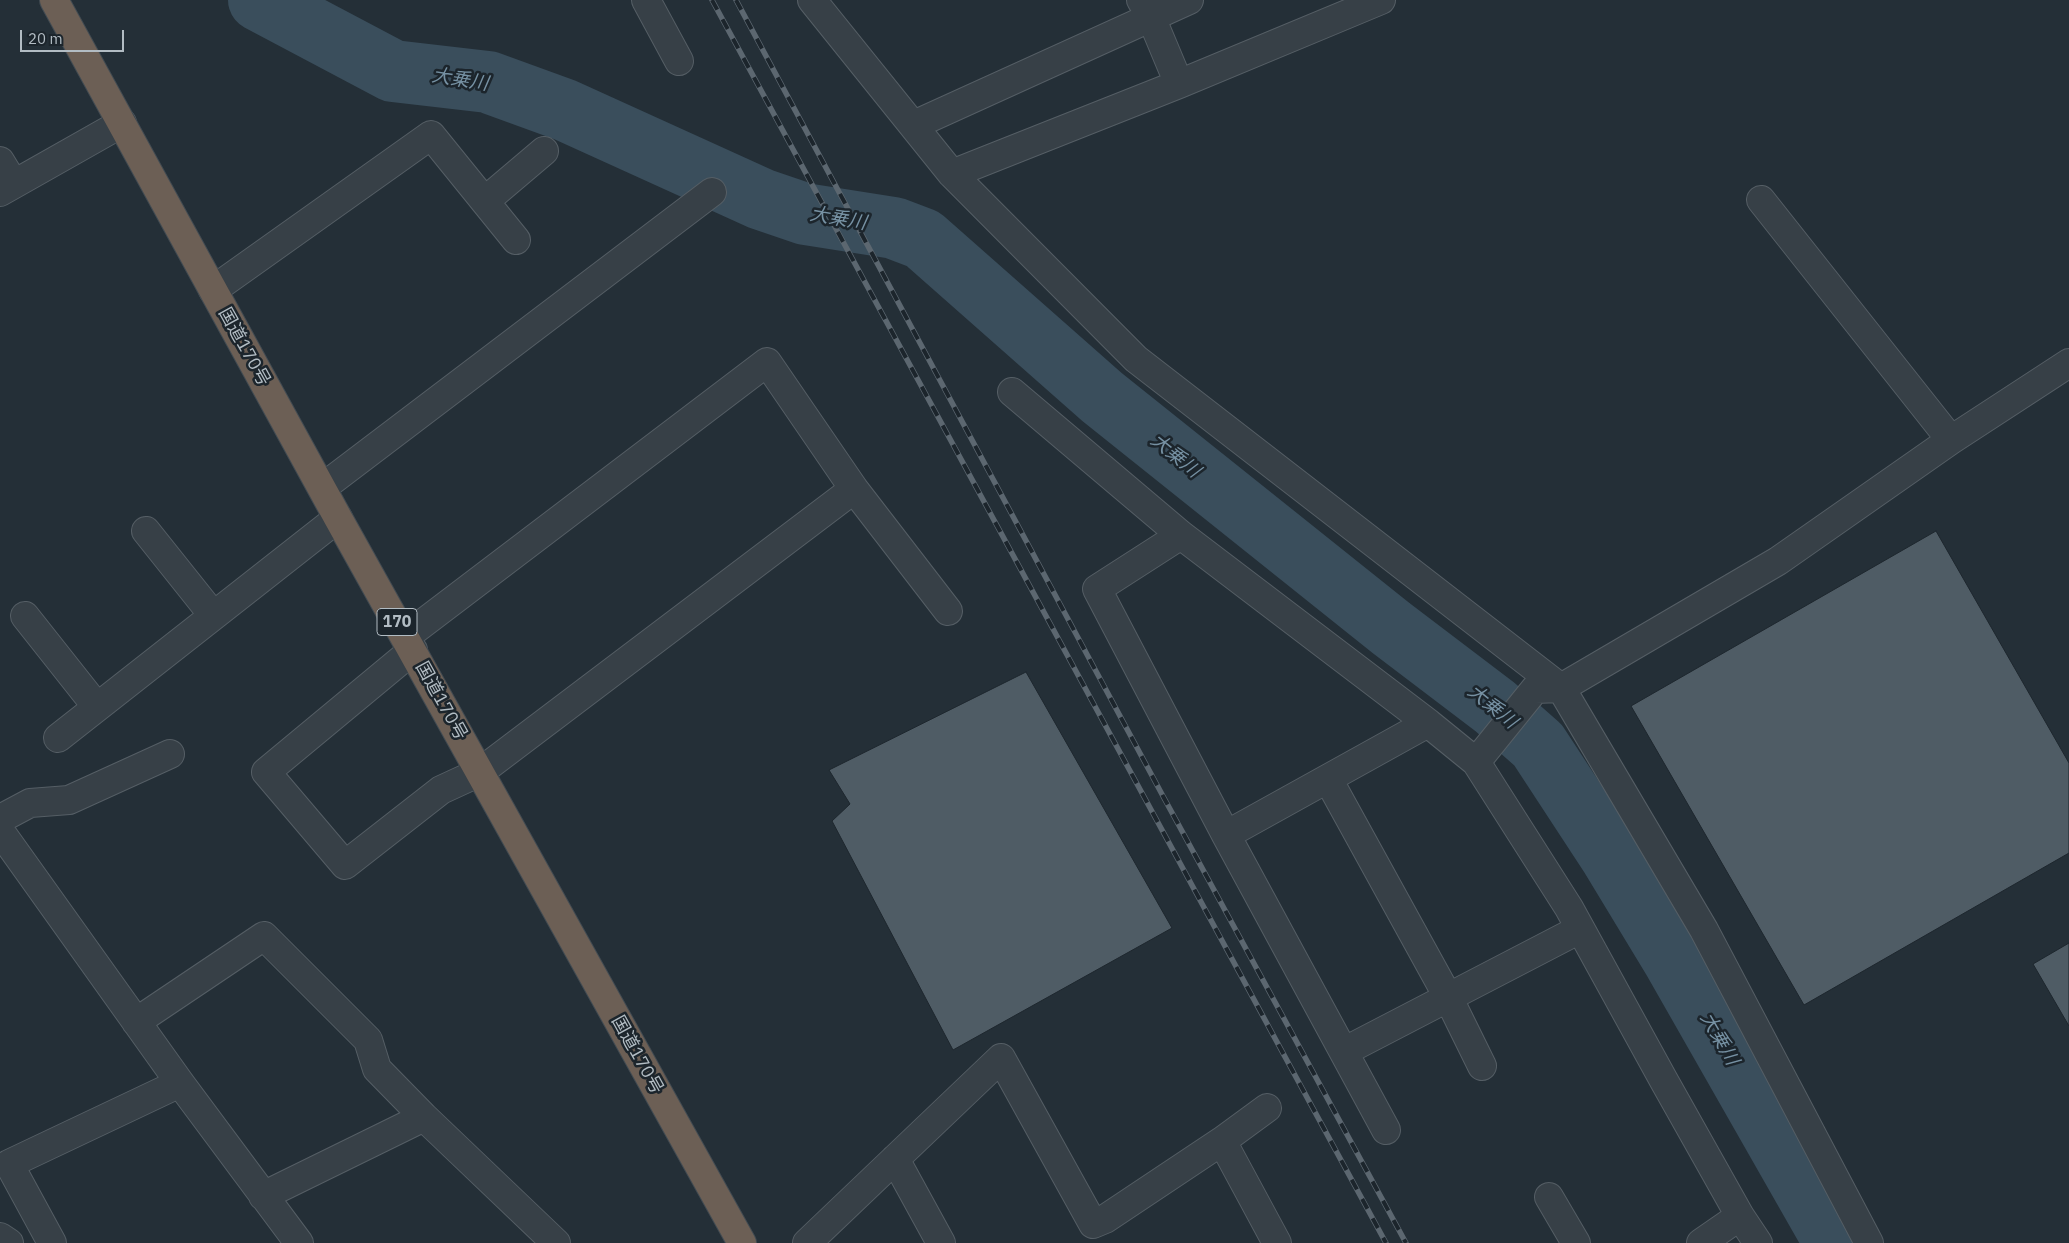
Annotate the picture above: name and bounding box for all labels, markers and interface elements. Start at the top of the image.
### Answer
scale bar [22,20,126,52]
text: 20 m [28,29,63,48]
water label: 大乗川 [430,64,490,96]
water label: 大乗川 [808,203,868,235]
street label: 国道170号 [214,304,274,390]
water label: 大乗川 [1146,429,1204,483]
road number: 170 [377,608,417,636]
street label: 国道170号 [411,658,471,744]
water label: 大乗川 [1463,680,1521,734]
water label: 大乗川 [1695,1009,1743,1069]
street label: 国道170号 [607,1012,667,1098]

